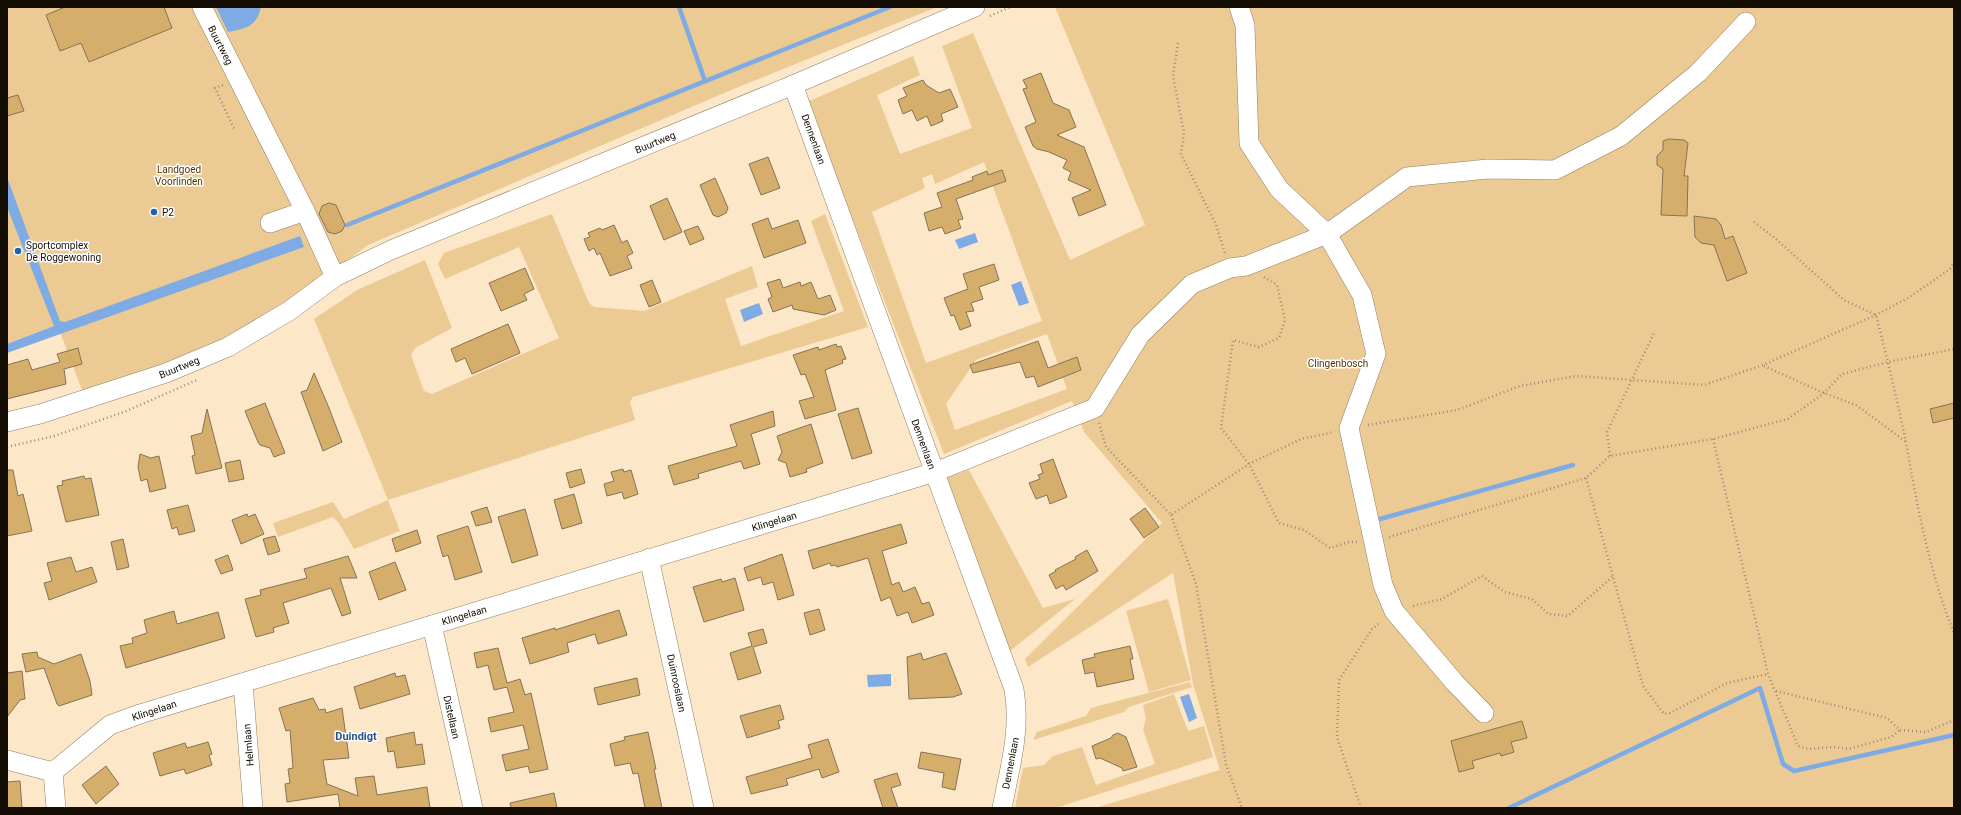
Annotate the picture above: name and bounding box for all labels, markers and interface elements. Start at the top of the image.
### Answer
street label: Buurtweg [206,24,235,67]
street label: Dennenlaan [799,113,828,166]
street label: Buurtweg [633,129,677,156]
park label: Landgoed Voorlinden [155,164,203,187]
marker: P2 [149,207,159,217]
place label: P2 [162,207,174,218]
place label: Sportcomplex De Roggewoning [26,240,101,263]
marker: Sportcomplex De Roggewoning [13,246,23,256]
street label: Buurtweg [157,354,201,381]
park label: Clingenbosch [1308,358,1368,369]
street label: Dennenlaan [909,418,938,471]
street label: Klingelaan [750,509,798,534]
street label: Klingelaan [440,603,488,628]
street label: Duinrooslaan [665,653,688,713]
street label: Distellaan [441,694,462,740]
street label: Klingelaan [130,698,178,723]
street label: Helmlaan [241,723,256,767]
district label: Duindigt [335,730,377,743]
street label: Dennenlaan [1000,736,1021,790]

